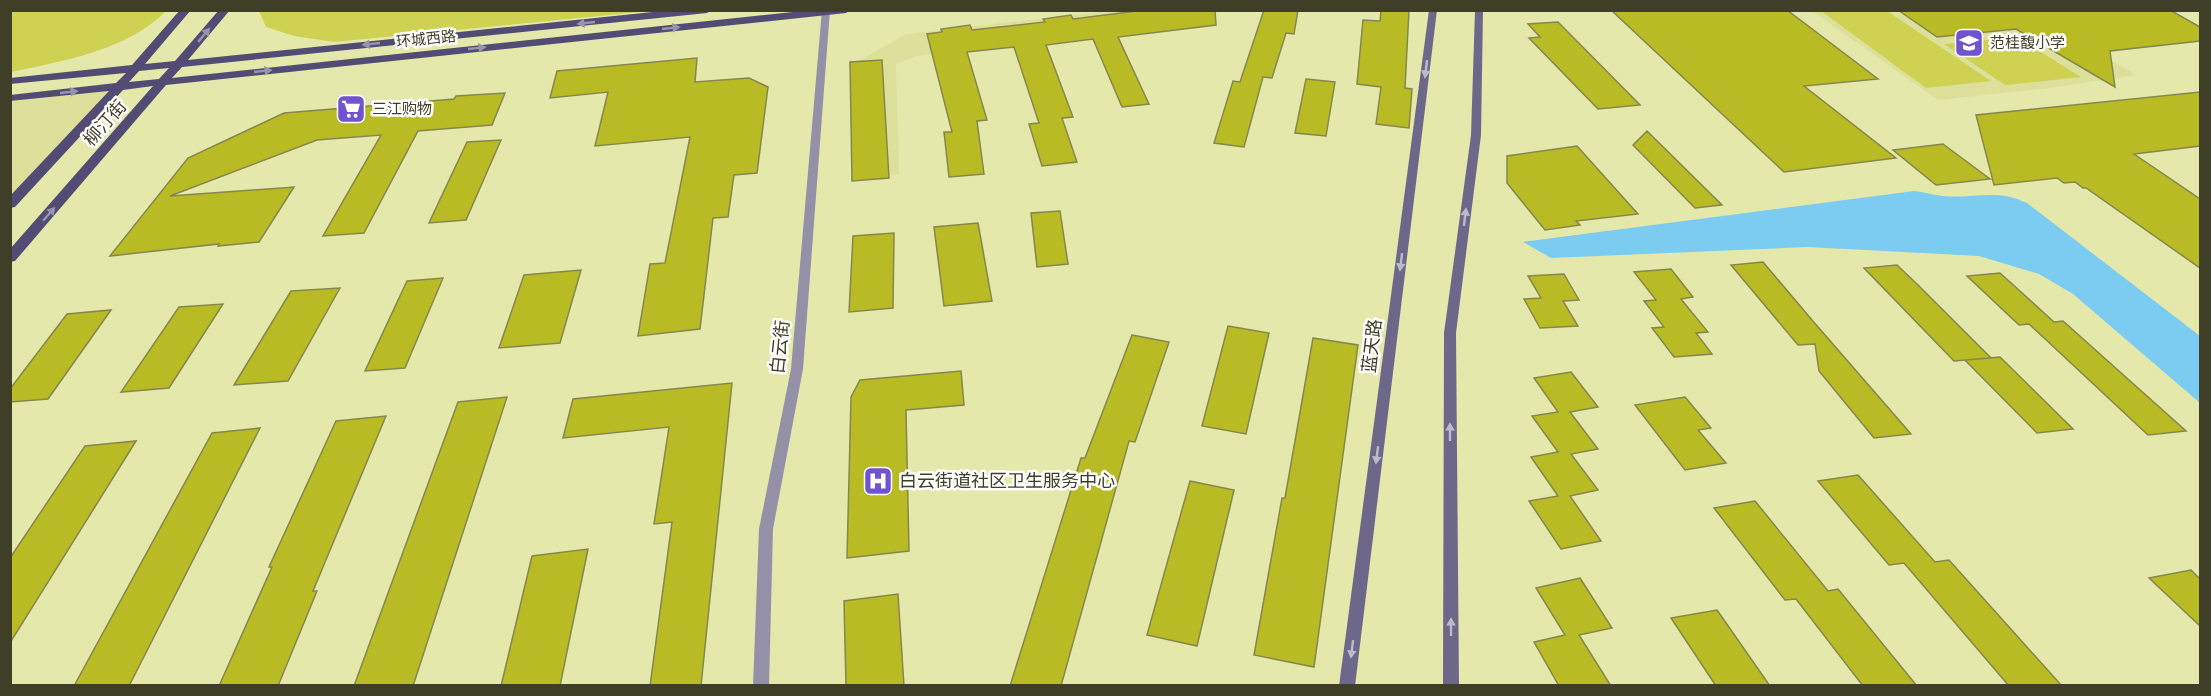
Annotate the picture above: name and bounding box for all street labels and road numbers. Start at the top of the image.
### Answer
street label: 环城西路 [395,28,457,50]
street label: 柳汀街 [80,96,130,150]
street label: 蓝天路 [1359,318,1385,374]
street label: 白云街 [767,319,793,375]

